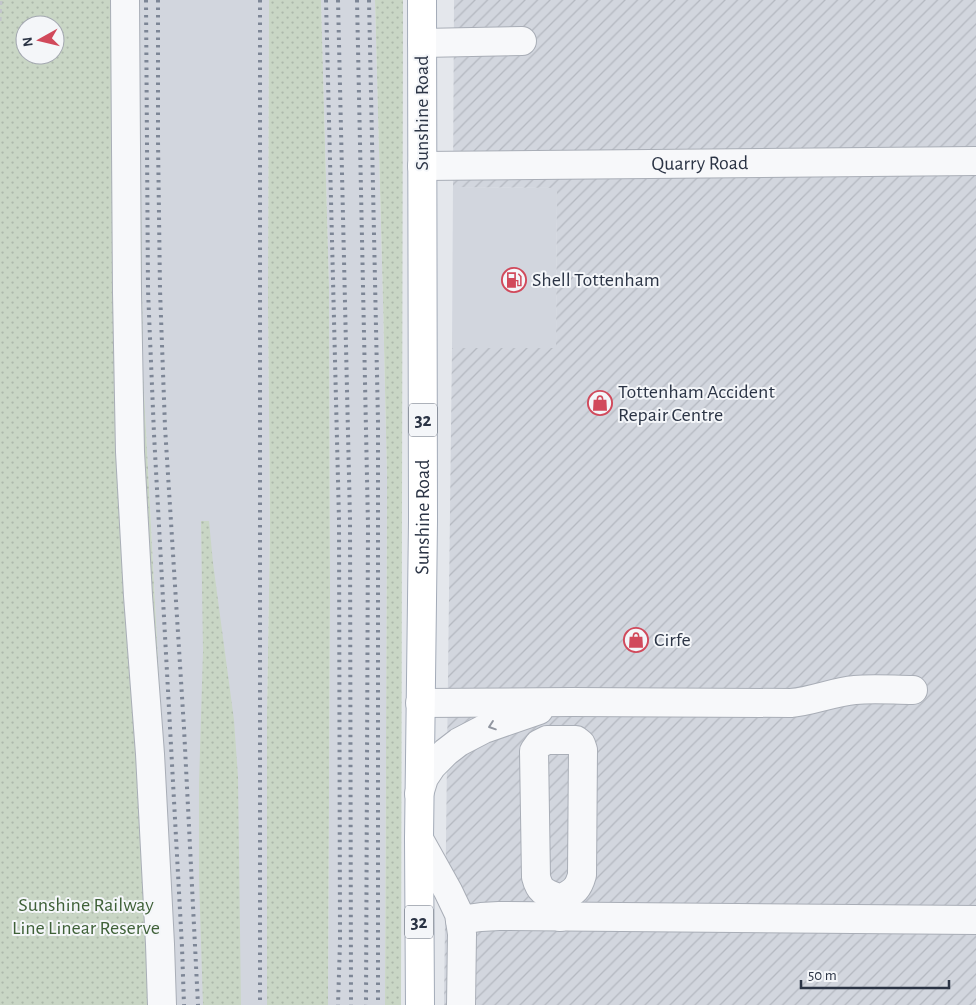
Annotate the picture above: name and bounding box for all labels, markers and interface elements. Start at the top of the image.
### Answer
north arrow [15,15,65,65]
text: N [21,36,36,47]
street label: Sunshine Road [412,55,432,171]
street label: Quarry Road [651,153,749,174]
fuel station icon: Shell Tottenham [501,267,527,293]
place label: Shell Tottenham [532,270,660,290]
place label: Tottenham Accident Repair Centre [618,382,775,425]
shop icon: Tottenham Accident Repair Centre [587,390,613,416]
road number: 32 [409,404,437,436]
street label: Sunshine Road [412,459,433,575]
shop icon: Cirfe [623,627,649,653]
place label: Cirfe [654,630,691,650]
one-way arrow [489,720,497,730]
park label: Sunshine Railway Line Linear Reserve [12,895,160,938]
road number: 32 [405,906,433,939]
scale bar [801,958,948,990]
text: 50 m [808,968,837,983]

